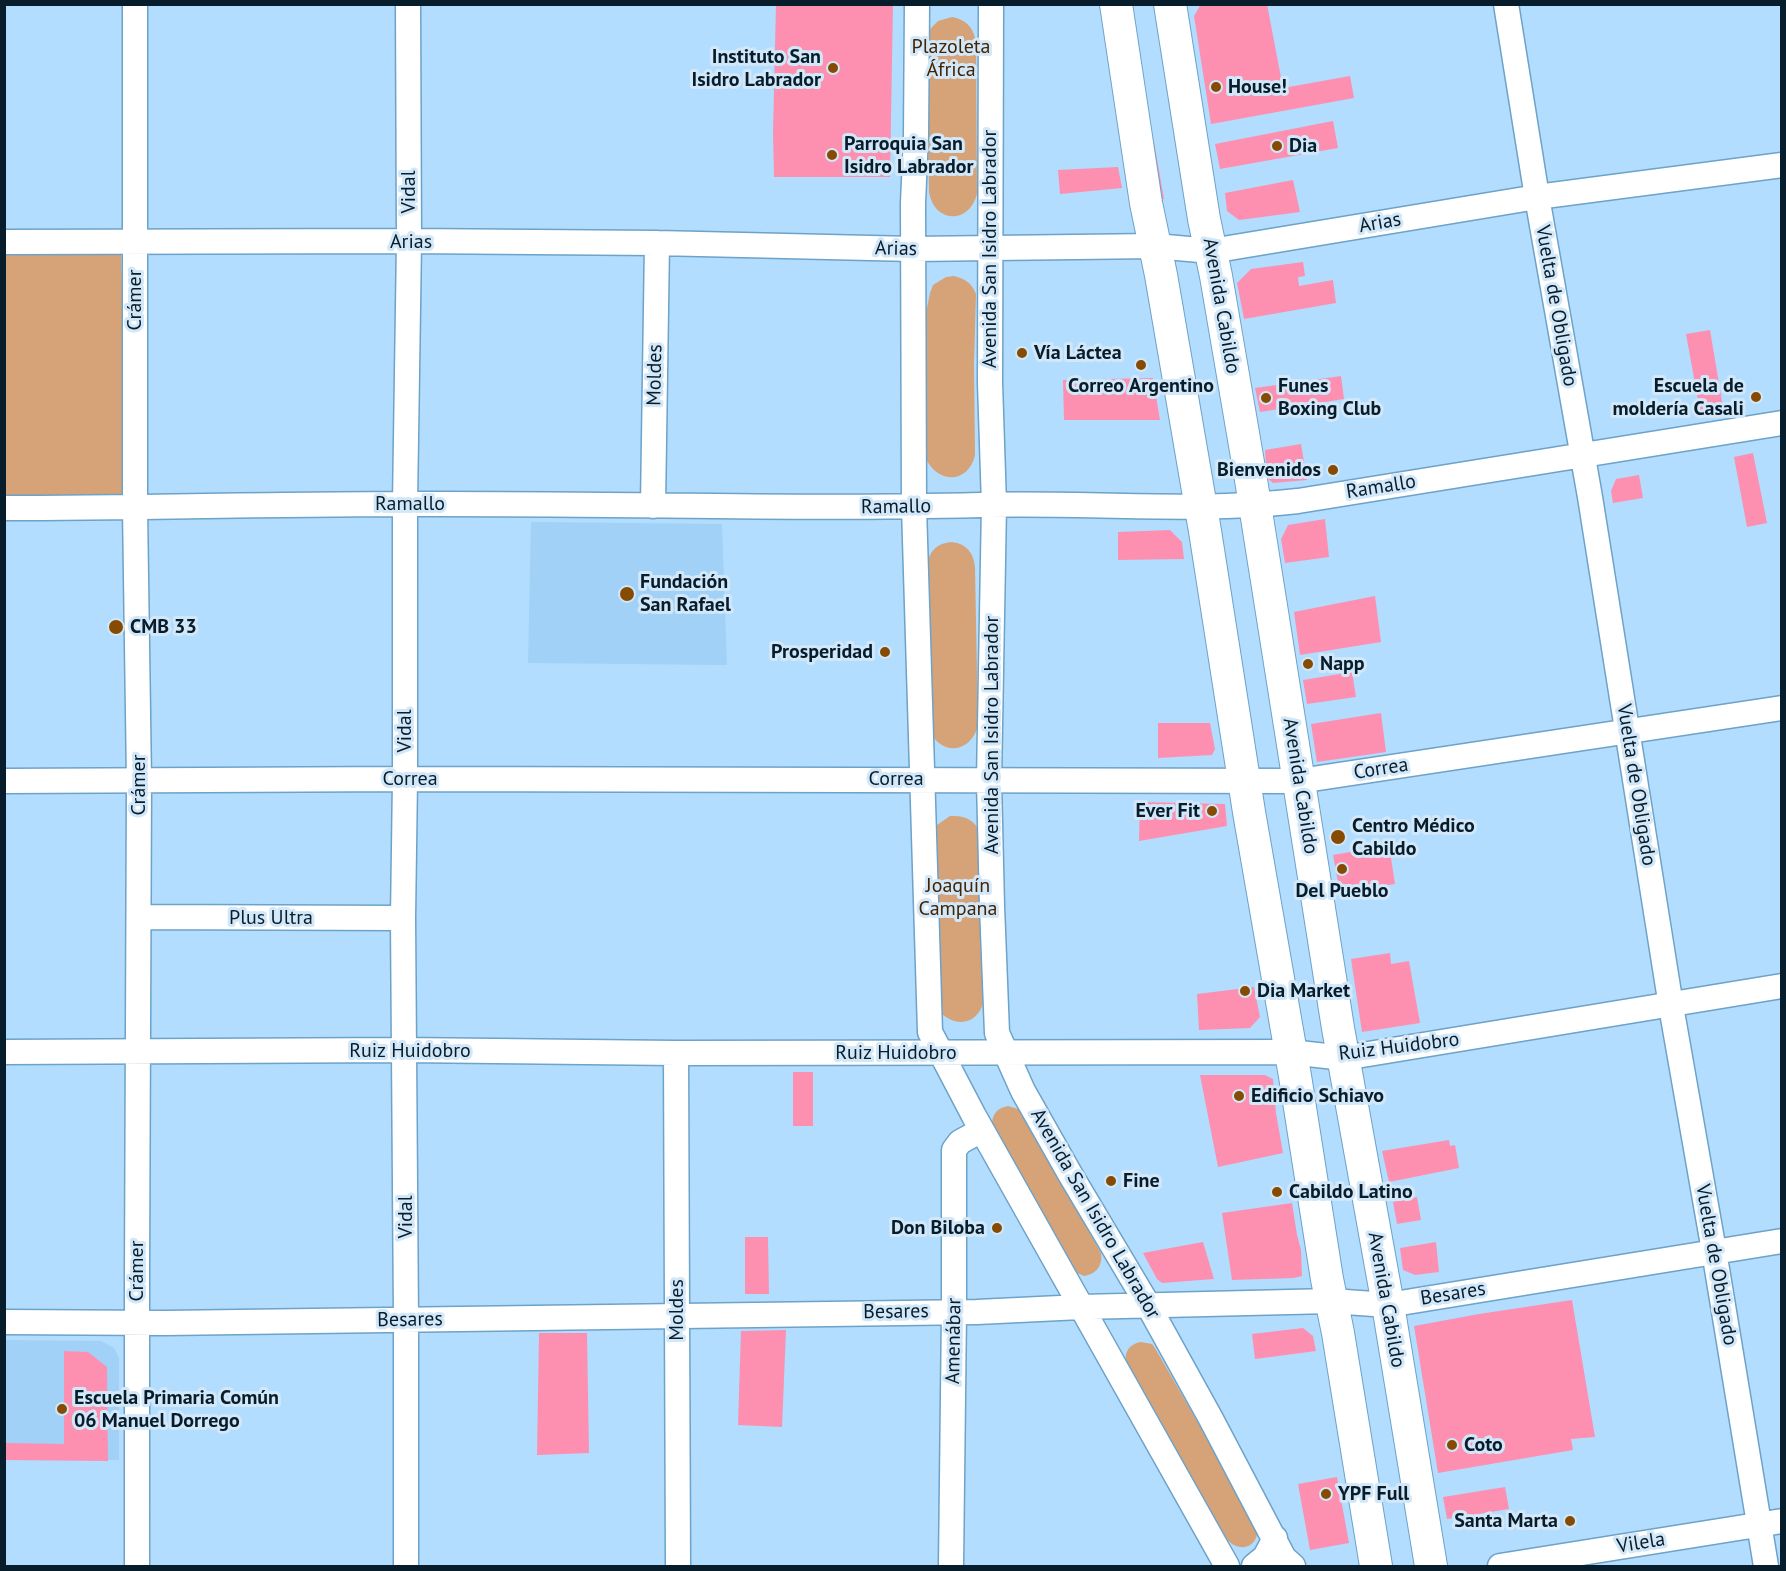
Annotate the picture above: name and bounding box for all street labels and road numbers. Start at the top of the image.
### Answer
street label: Avenida San Isidro Labrador [978,130,1002,368]
street label: Vidal [397,170,421,214]
street label: Arias [1357,208,1403,238]
street label: Vuelta de Obligado [1530,224,1582,388]
street label: Arias [390,230,432,254]
street label: Avenida Cabildo [1197,236,1245,376]
street label: Arias [875,237,917,261]
street label: Crámer [123,270,147,330]
street label: Moldes [642,344,668,406]
street label: Ramallo [1344,470,1418,504]
street label: Ramallo [375,492,445,516]
street label: Ramallo [861,494,931,520]
street label: Avenida San Isidro Labrador [980,616,1004,854]
street label: Vuelta de Obligado [1611,702,1661,868]
street label: Vidal [393,709,417,753]
street label: Avenida Cabildo [1277,716,1323,856]
street label: Correa [1352,753,1410,785]
street label: Crámer [127,755,151,815]
street label: Correa [382,767,438,791]
street label: Correa [868,767,924,791]
street label: Plus Ultra [229,906,313,930]
street label: Ruiz Huidobro [1337,1028,1461,1066]
street label: Ruiz Huidobro [349,1039,471,1063]
street label: Ruiz Huidobro [835,1041,957,1065]
street label: Avenida San Isidro Labrador [1025,1105,1165,1323]
street label: Vuelta de Obligado [1690,1183,1742,1347]
street label: Vidal [394,1195,418,1239]
street label: Avenida Cabildo [1362,1230,1410,1370]
street label: Crámer [125,1241,149,1301]
street label: Besares [1419,1277,1487,1311]
street label: Moldes [665,1279,689,1341]
street label: Amenábar [941,1298,967,1384]
street label: Besares [863,1299,929,1325]
street label: Besares [377,1307,443,1333]
street label: Vilela [1615,1527,1667,1559]

